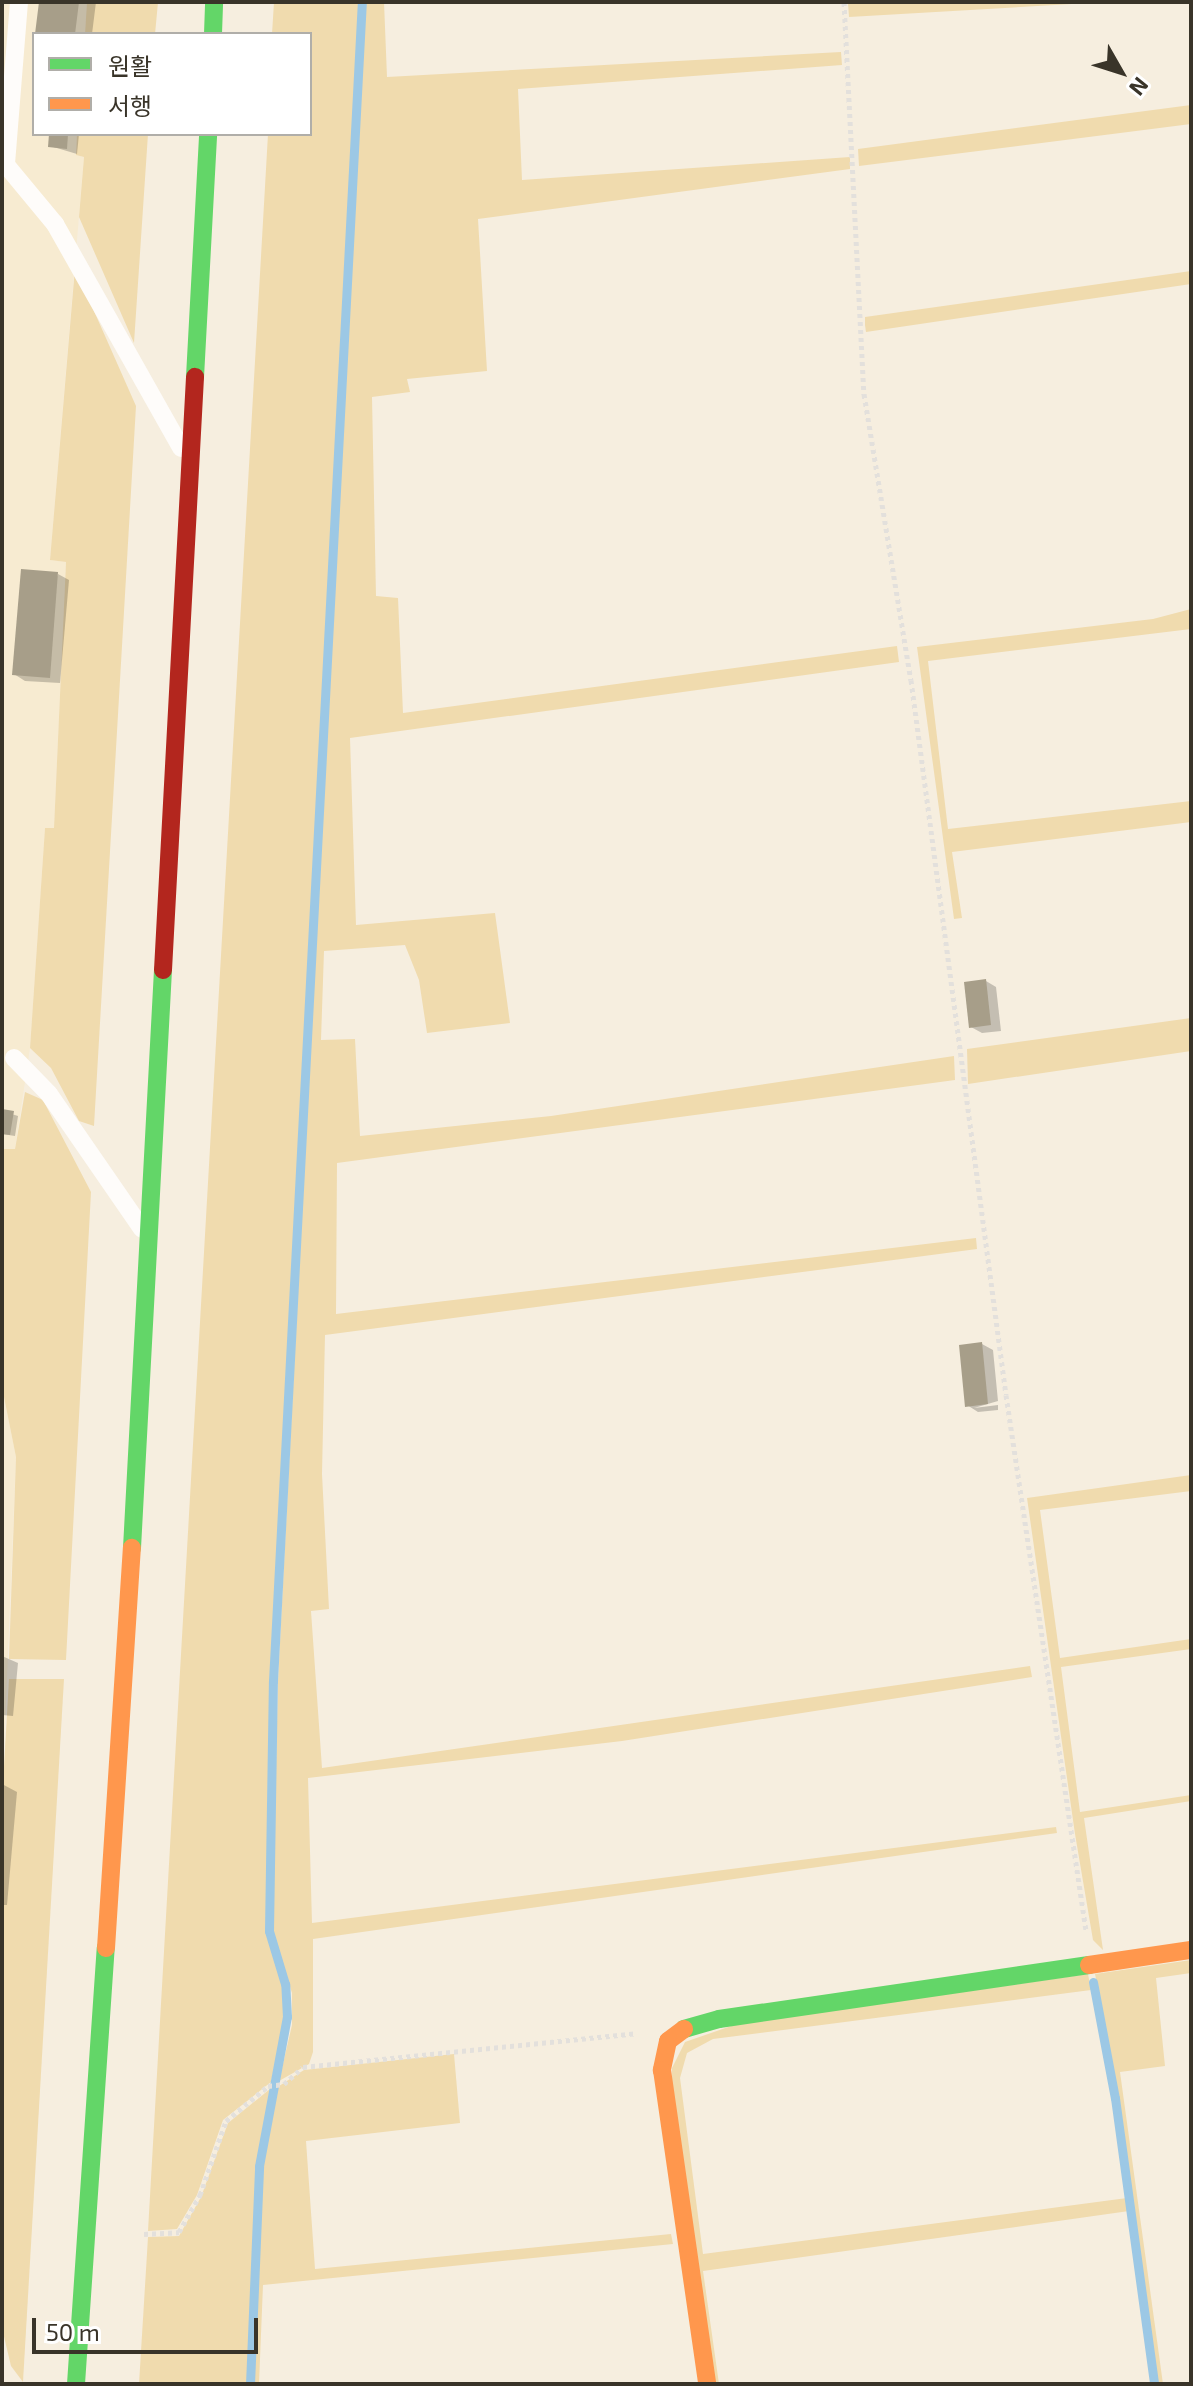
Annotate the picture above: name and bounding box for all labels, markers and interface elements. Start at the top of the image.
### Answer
legend [32,32,312,136]
north arrow [1081,32,1161,112]
text: 원활 [108,51,152,80]
text: N [1125,73,1155,101]
text: 서행 [108,91,152,120]
scale bar [36,2302,262,2352]
text: 50 m [46,2317,100,2346]

